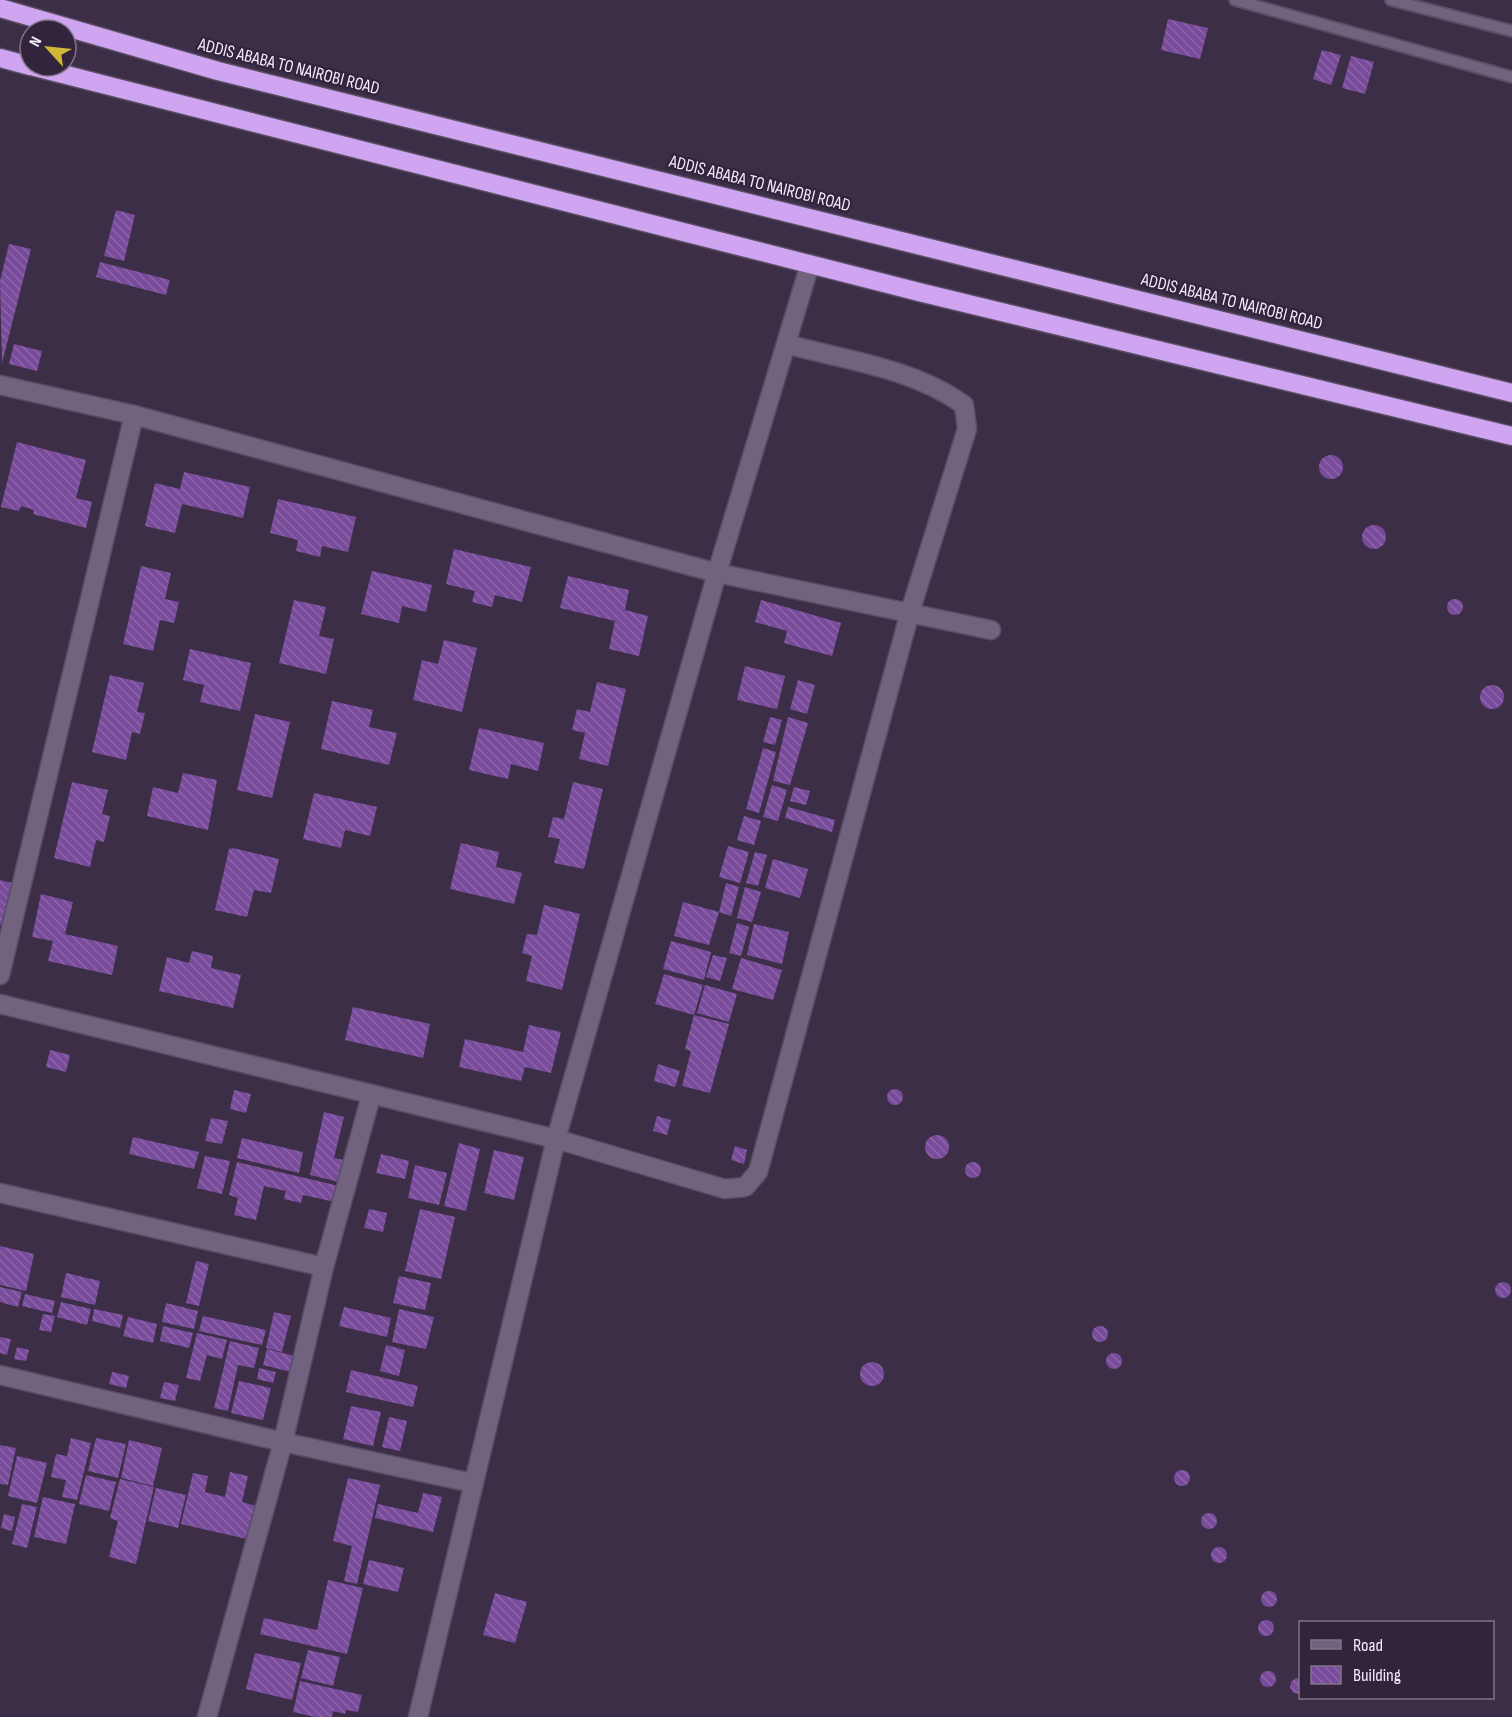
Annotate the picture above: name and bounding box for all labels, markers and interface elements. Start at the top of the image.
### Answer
north arrow [18,18,78,78]
text: N [26,34,46,50]
street label: ADDIS ABABA TO NAIROBI ROAD [195,34,382,99]
street label: ADDIS ABABA TO NAIROBI ROAD [666,151,853,216]
street label: ADDIS ABABA TO NAIROBI ROAD [1138,269,1325,334]
legend [1299,1621,1494,1699]
text: Road [1353,1635,1383,1656]
text: Building [1353,1665,1401,1686]

